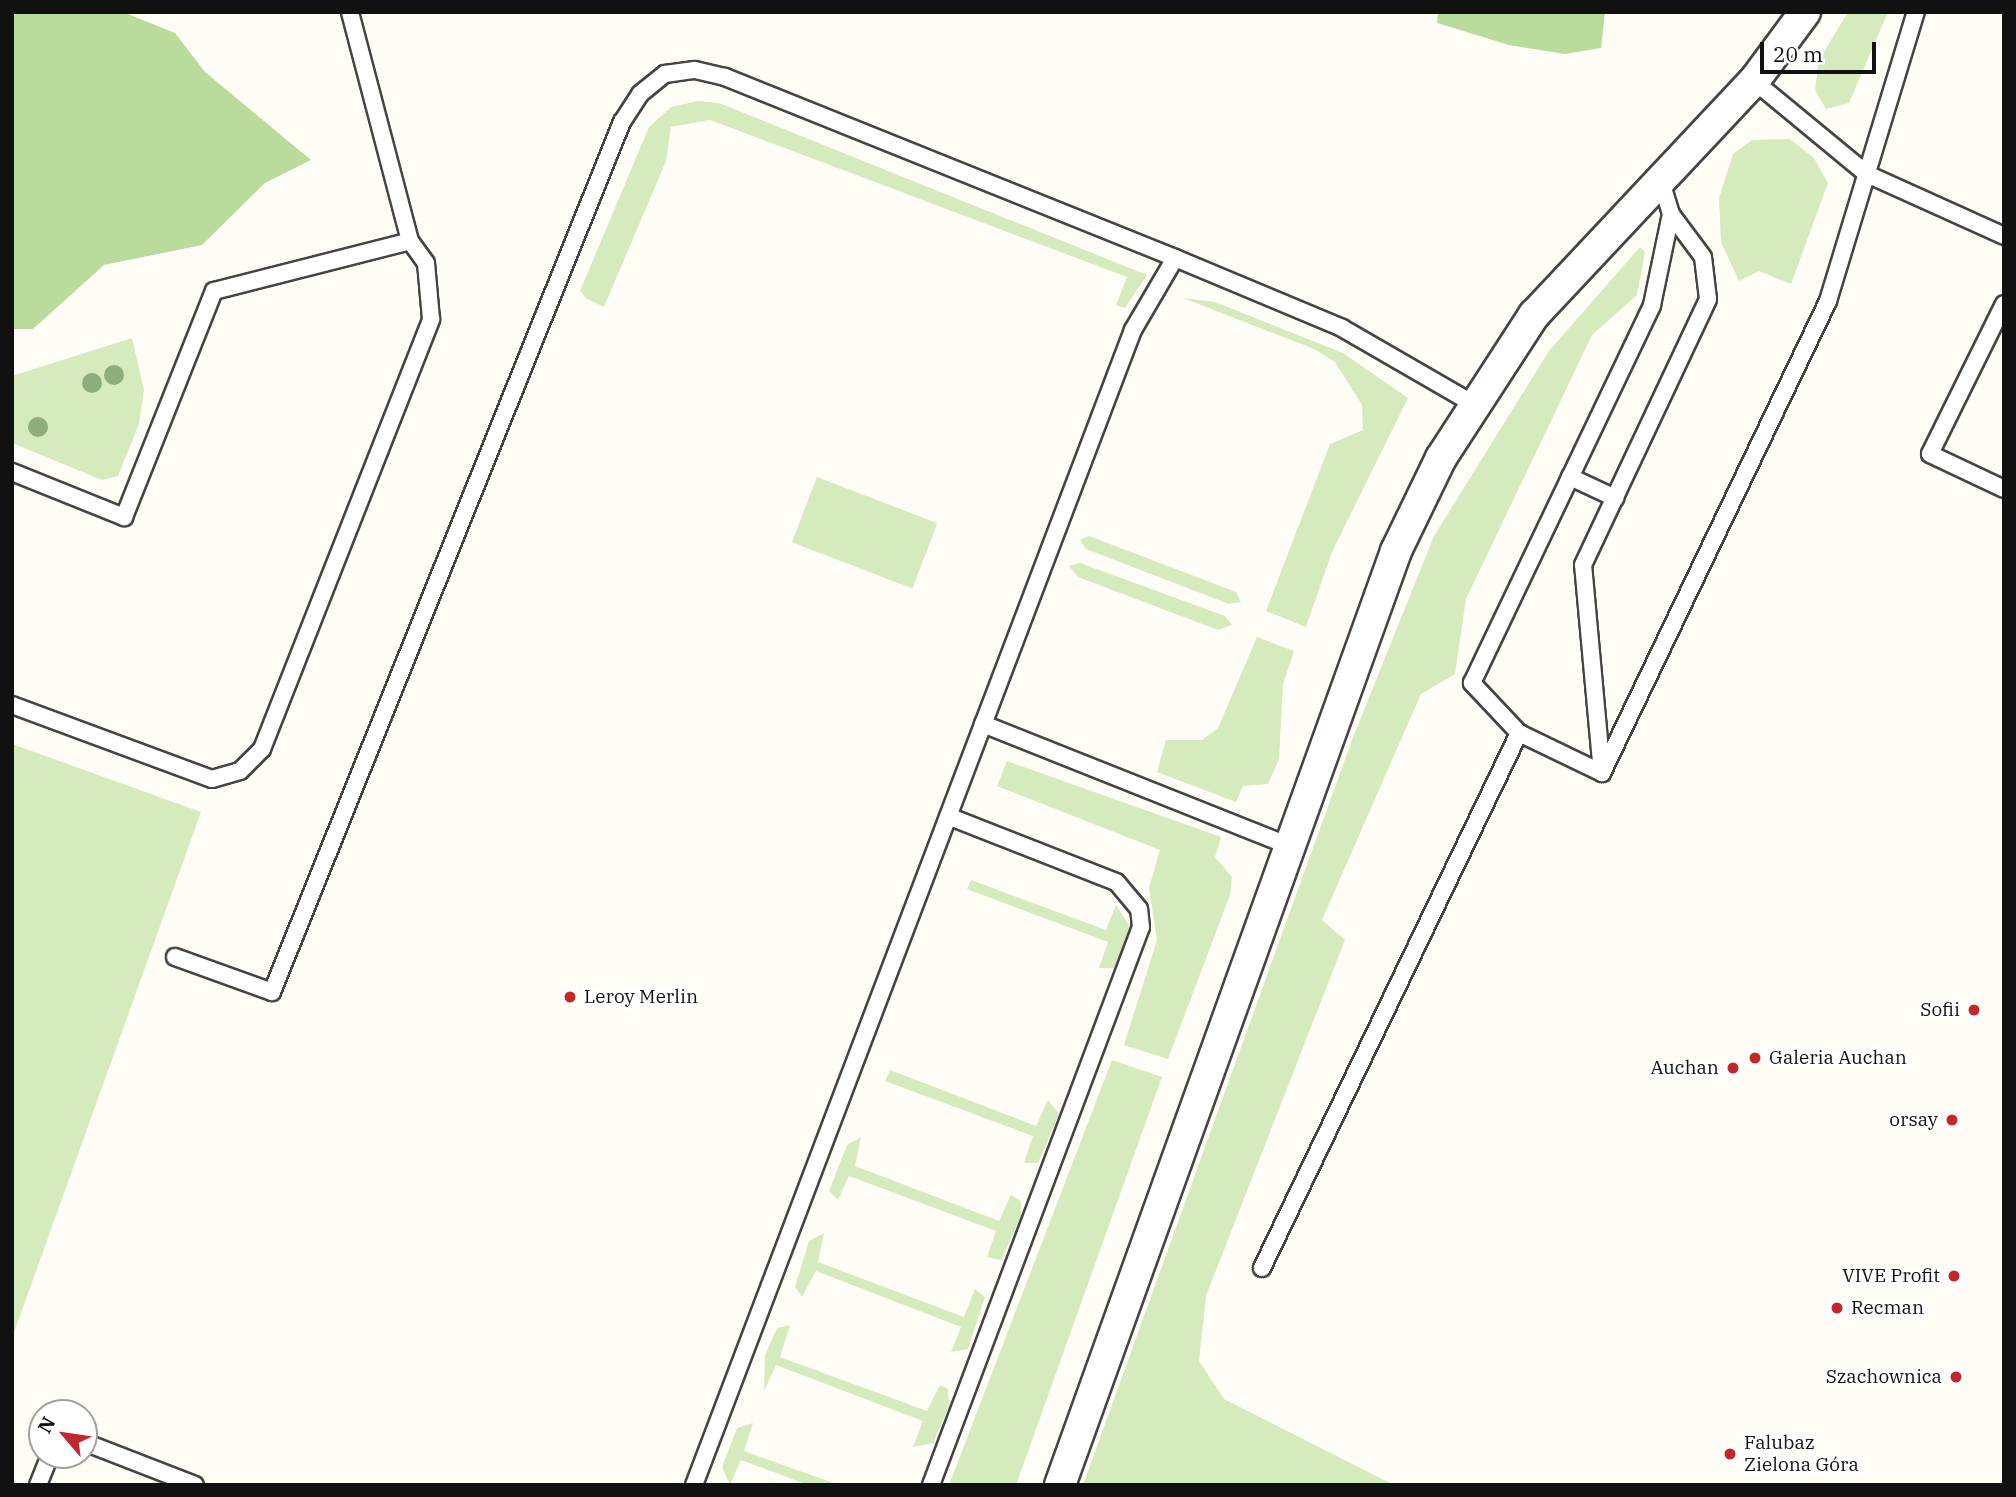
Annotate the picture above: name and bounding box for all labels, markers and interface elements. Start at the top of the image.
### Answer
scale bar [1764,28,1880,72]
text: 20 m [1773,40,1823,68]
place label: Leroy Merlin [584,986,698,1008]
marker: Leroy Merlin [562,989,578,1005]
place label: Sofii [1920,999,1960,1021]
marker: Sofii [1966,1002,1982,1018]
place label: Galeria Auchan [1769,1047,1907,1069]
marker: Galeria Auchan [1747,1050,1763,1066]
place label: Auchan [1650,1057,1719,1079]
marker: Auchan [1725,1060,1741,1076]
place label: orsay [1889,1109,1938,1131]
marker: orsay [1944,1112,1960,1128]
place label: VIVE Profit [1842,1265,1940,1287]
marker: VIVE Profit [1946,1268,1962,1284]
place label: Recman [1851,1297,1924,1319]
marker: Recman [1829,1300,1845,1316]
place label: Szachownica [1826,1366,1942,1388]
marker: Szachownica [1948,1369,1964,1385]
north arrow [28,1399,98,1469]
text: N [32,1412,61,1437]
place label: Falubaz Zielona Góra [1744,1432,1859,1476]
marker: Falubaz Zielona Góra [1722,1446,1738,1462]

